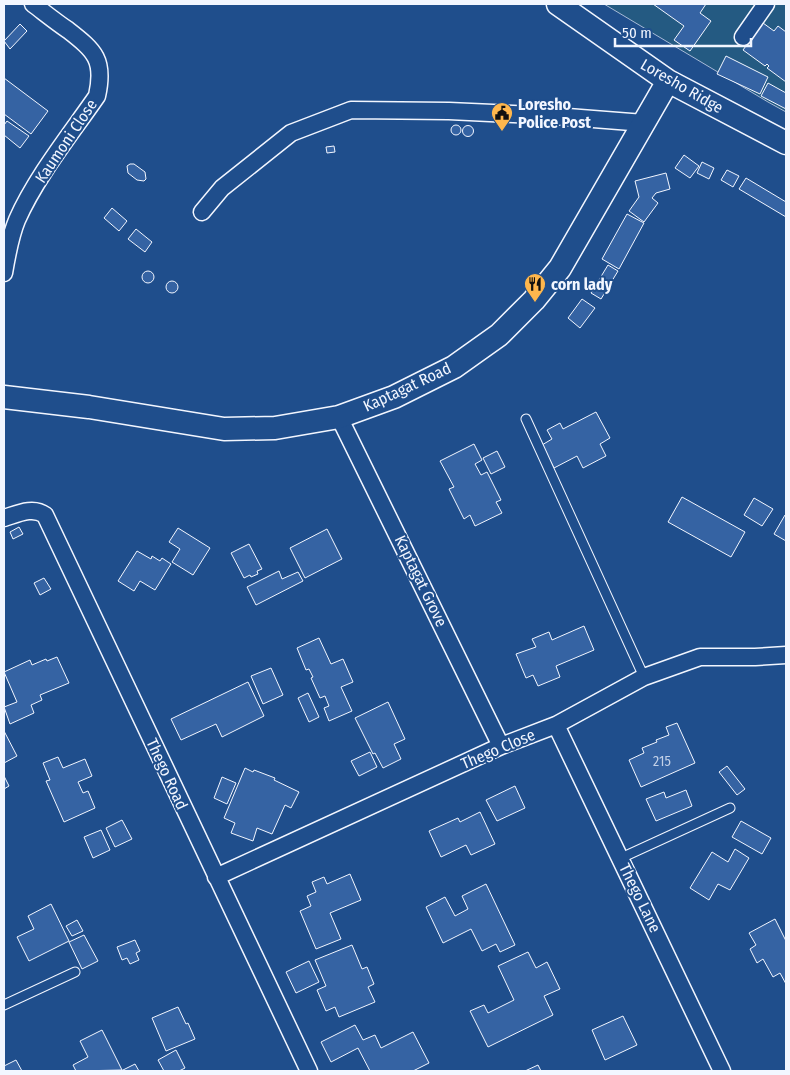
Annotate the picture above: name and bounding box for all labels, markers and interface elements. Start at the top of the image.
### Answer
scale bar [615,15,751,47]
text: 50 m [622,24,652,42]
street label: Loresho Ridge [637,55,727,117]
place label: Loresho Police Post [518,95,591,132]
street label: Kaumoni Close [31,96,101,186]
public building icon: Loresho Police Post [490,101,514,132]
restaurant icon: corn lady [523,272,547,303]
place label: corn lady [551,275,613,294]
street label: Kaptagat Road [360,358,454,416]
street label: Kaptagat Grove [391,532,451,630]
street label: Thego Close [458,725,538,773]
street label: Thego Road [142,735,192,813]
house number: 215 [653,753,671,770]
street label: Thego Lane [615,860,665,936]

